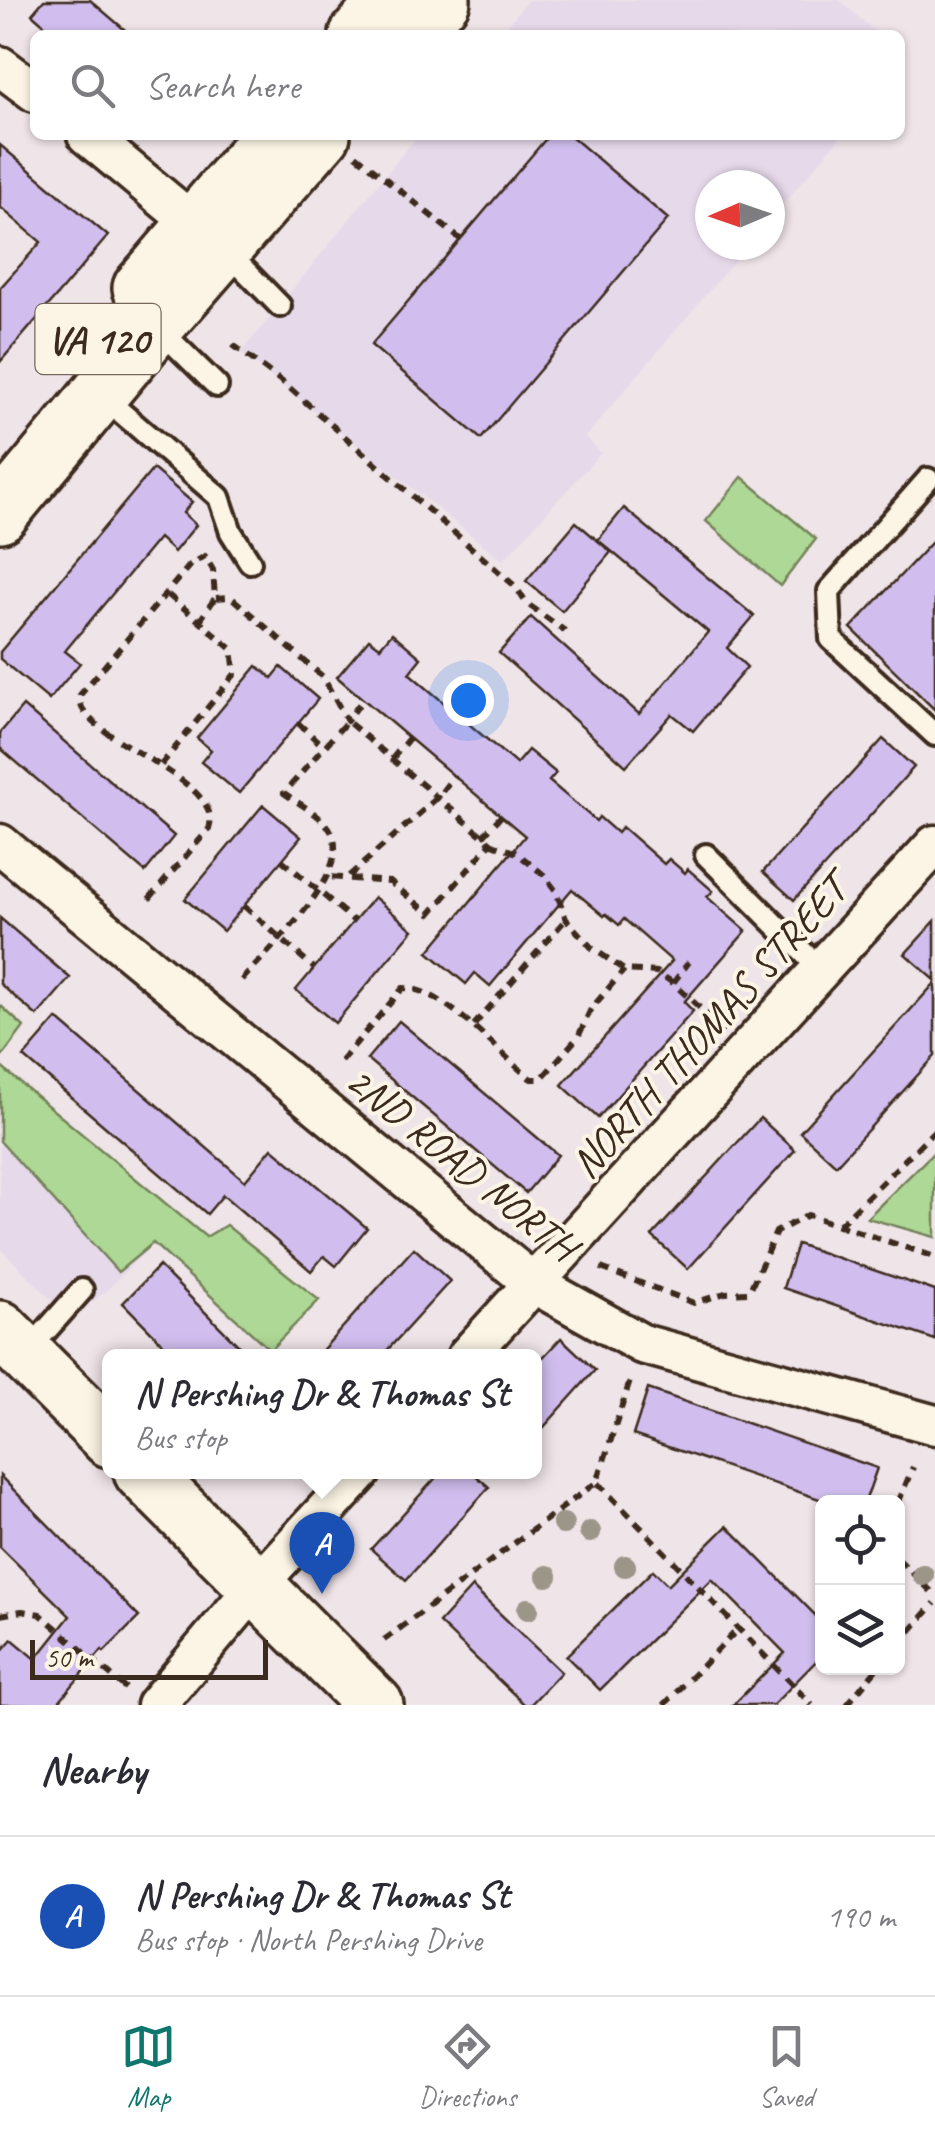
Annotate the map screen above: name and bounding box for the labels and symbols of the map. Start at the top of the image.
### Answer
north arrow [695,170,785,260]
road number: VA 120 [36,304,160,374]
your location [443,675,494,726]
street label: NORTH THOMAS STREET [559,857,866,1189]
street label: 2ND ROAD NORTH [335,1054,592,1276]
pin: A [290,1512,354,1594]
scale bar [30,1635,268,1680]

